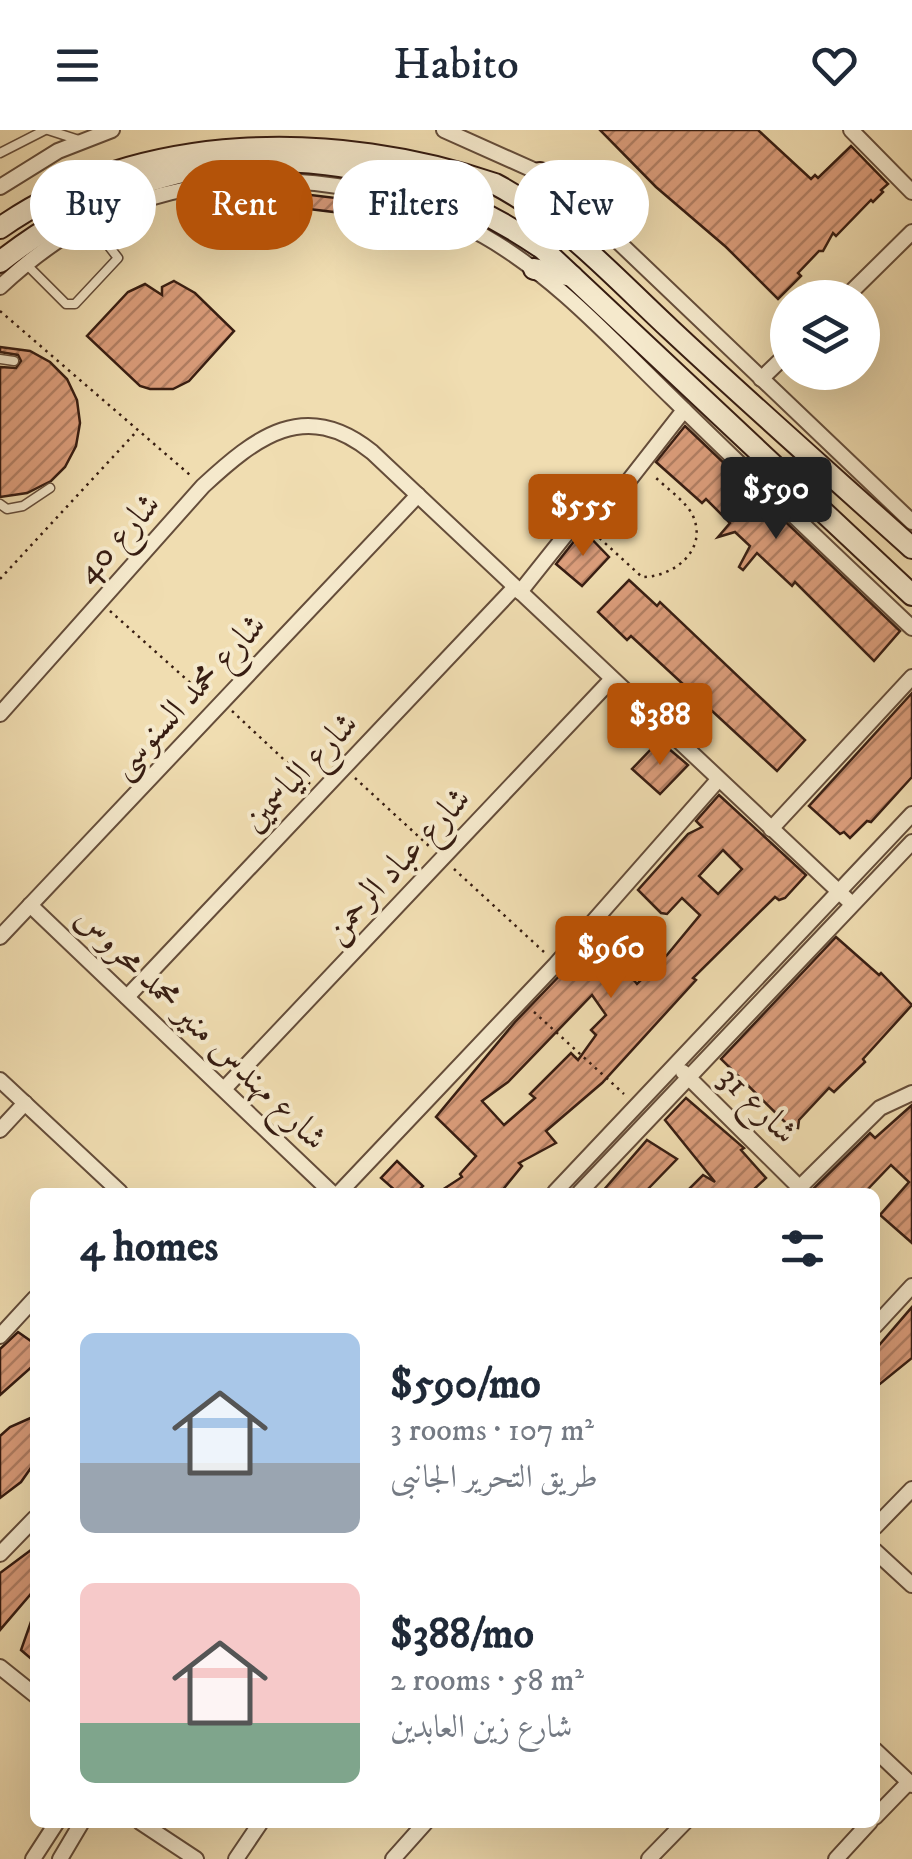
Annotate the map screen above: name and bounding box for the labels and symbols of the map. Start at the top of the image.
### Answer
pin: $590 [717,457,835,542]
pin: $555 [524,474,642,559]
street label: شارع 40 [66,484,174,596]
street label: شارع محمد السنوسى [101,605,280,791]
pin: $388 [601,683,719,768]
street label: شارع الياسمين [233,703,372,845]
street label: شارع عباد الرحمن [314,778,484,956]
street label: شارع مهندس منير محمد محروس [62,897,336,1164]
pin: $960 [552,916,670,1001]
street label: شارع 31 [705,1057,806,1158]

